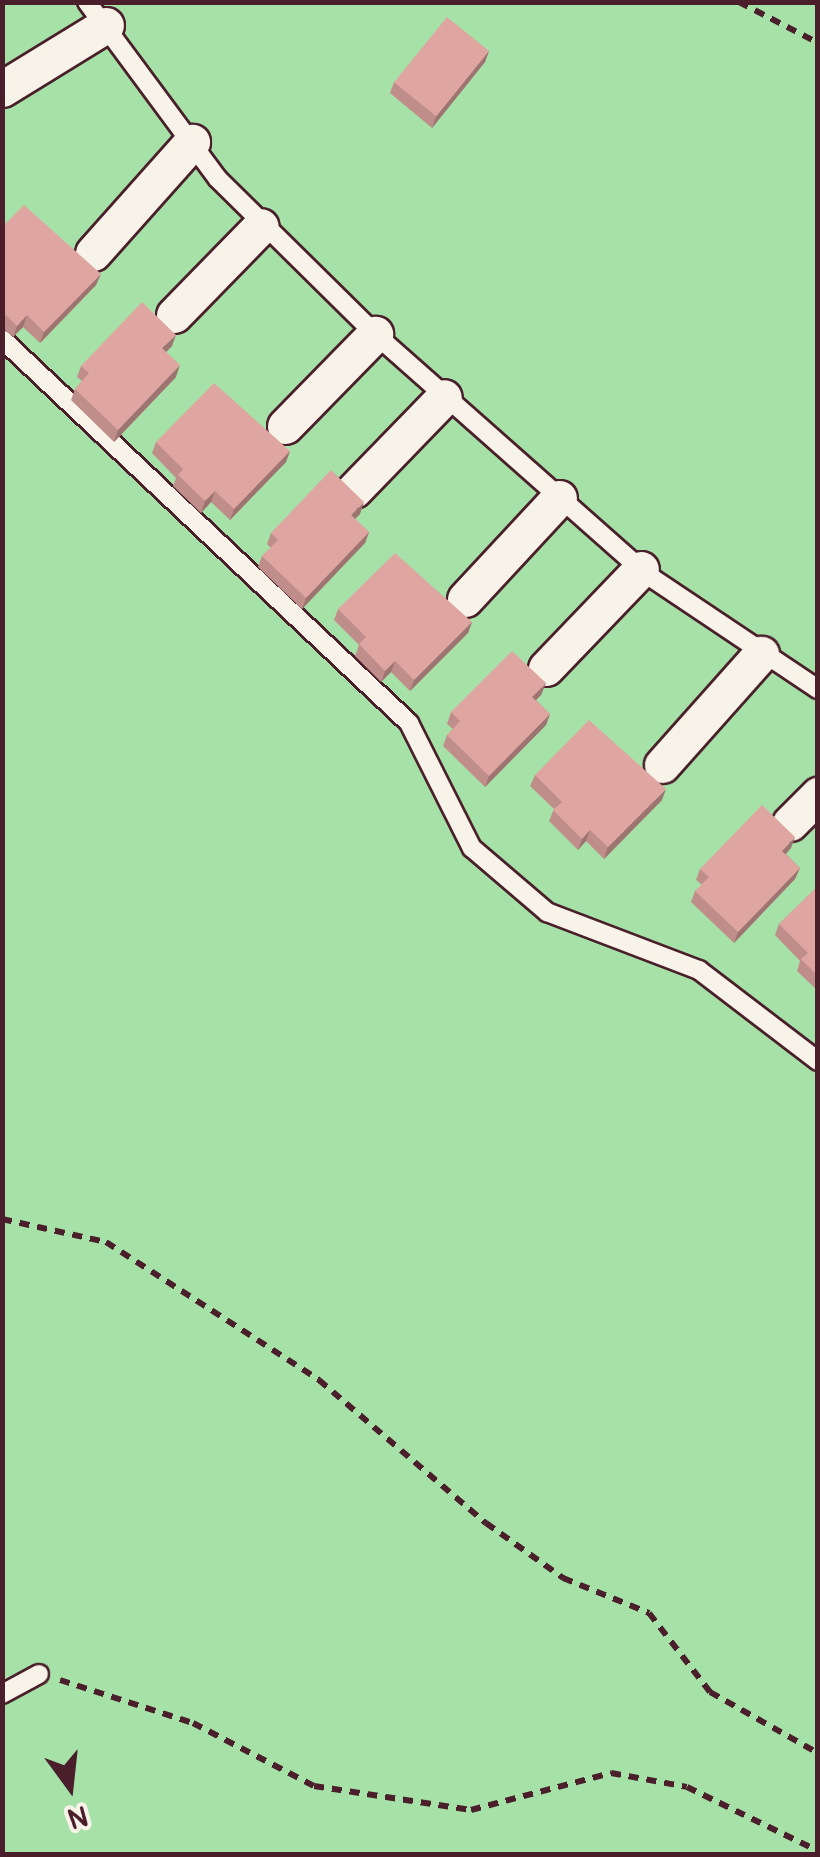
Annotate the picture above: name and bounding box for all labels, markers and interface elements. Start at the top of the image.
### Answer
north arrow [20,1737,120,1837]
text: N [64,1797,92,1836]

